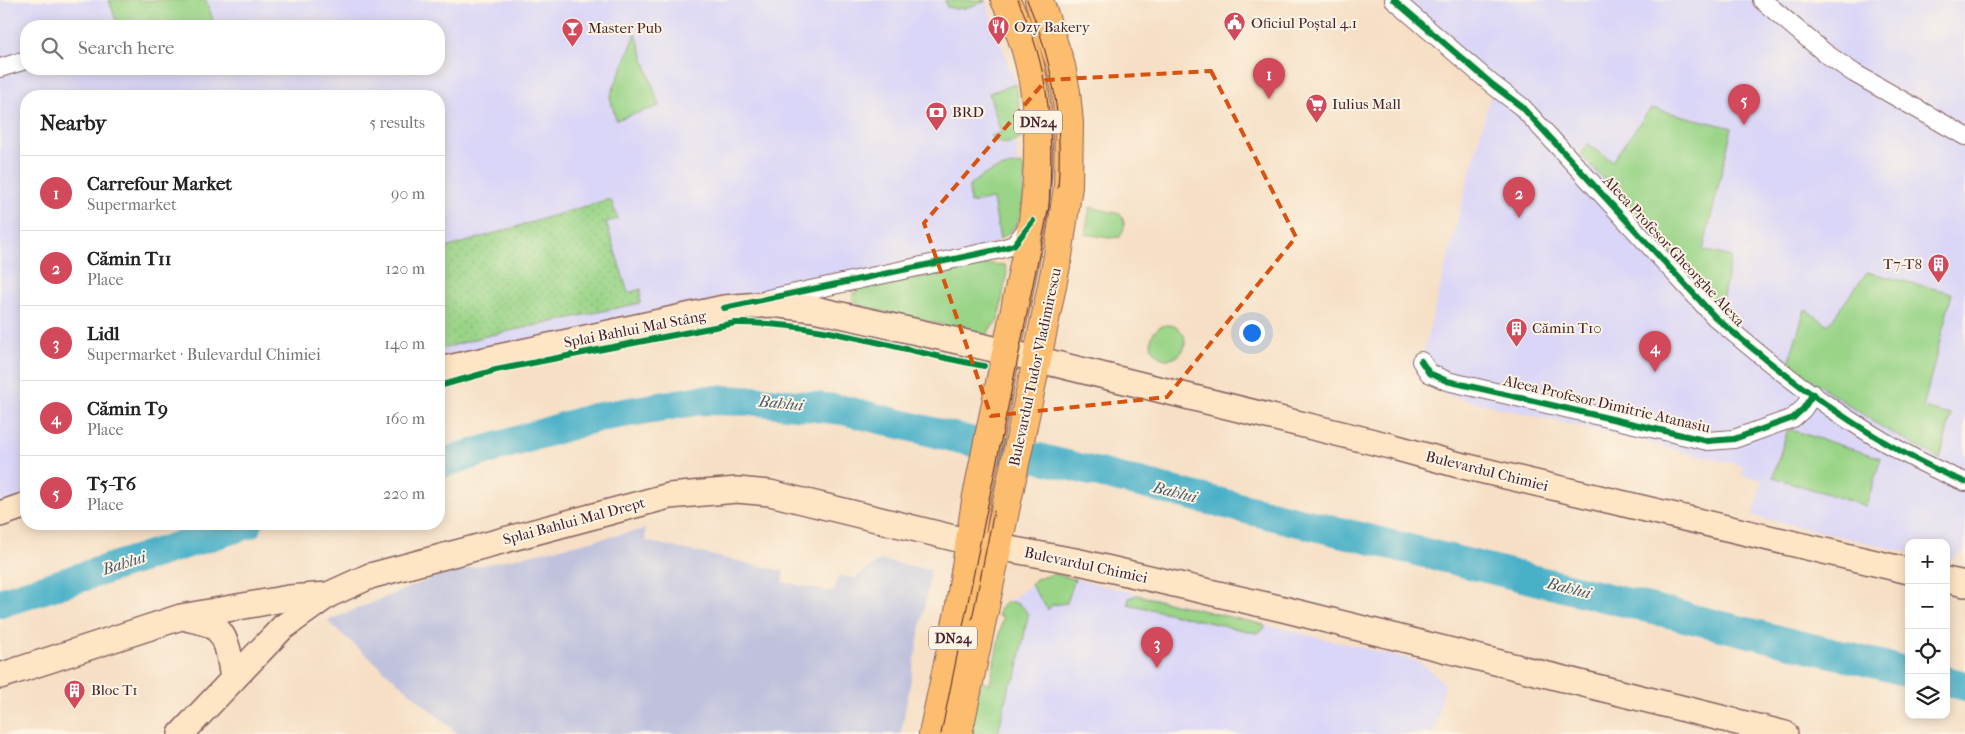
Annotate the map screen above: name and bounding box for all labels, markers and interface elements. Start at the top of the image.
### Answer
public building icon: Oficiul Poștal 4.1 [1223,11,1247,42]
place label: Oficiul Poștal 4.1 [1251,14,1357,32]
restaurant icon: Ozy Bakery [986,15,1010,46]
bar icon: Master Pub [560,16,584,47]
place label: Ozy Bakery [1014,18,1091,36]
place label: Master Pub [588,19,662,37]
search box [20,20,445,75]
icon: search [38,34,66,62]
text: Search here [78,37,174,59]
pin: 1 [1253,58,1285,99]
pin: 5 [1728,84,1760,125]
supermarket icon: Iulius Mall [1304,92,1328,123]
place label: Iulius Mall [1332,95,1401,113]
bank icon: BRD [924,100,948,131]
place label: BRD [952,103,984,121]
road number: DN24 [1014,110,1062,134]
text: Nearby [40,111,106,135]
text: 5 results [369,113,425,132]
street label: Aleea Profesor Gheorghe Alexa [1599,171,1749,331]
text: Carrefour Market [87,173,232,195]
pin: 2 [1503,177,1535,218]
text: 1 [53,184,59,203]
text: 90 m [391,184,425,203]
text: Supermarket [87,195,177,214]
text: Cămin T11 [87,248,171,270]
building icon: T7-T8 [1926,252,1950,283]
place label: T7-T8 [1883,255,1922,273]
text: 2 [52,259,60,278]
text: 120 m [386,259,425,278]
street label: Bulevardul Tudor Vladimirescu [1005,266,1065,468]
text: Place [87,270,123,289]
street label: Splai Bahlui Mal Stâng [562,306,709,352]
building icon: Cămin T10 [1504,316,1528,347]
place label: Cămin T10 [1532,319,1602,337]
your location [1239,320,1265,346]
text: Lidl [87,323,120,345]
pin: 4 [1639,331,1671,372]
text: 3 [53,334,59,353]
text: 140 m [384,334,425,353]
text: Supermarket · Bulevardul Chimiei [87,345,321,364]
street label: Aleea Profesor Dimitrie Atanasiu [1501,371,1713,437]
water label: Bahlui [757,391,806,415]
text: Cămin T9 [87,398,168,420]
text: 4 [51,409,61,428]
text: 160 m [385,409,425,428]
text: Place [87,420,123,439]
street label: Bulevardul Chimiei [1424,447,1551,495]
text: T5-T6 [87,473,136,495]
water label: Bahlui [1150,477,1200,507]
text: 5 [53,484,59,503]
text: 220 m [383,484,425,503]
street label: Splai Bahlui Mal Drept [501,493,648,549]
text: Place [87,495,123,514]
map controls [1905,539,1950,719]
button: + [1905,539,1950,584]
street label: Bulevardul Chimiei [1023,543,1150,587]
water label: Bahlui [99,547,149,579]
water label: Bahlui [1544,573,1594,603]
button: − [1905,584,1950,629]
road number: DN24 [929,626,977,650]
pin: 3 [1141,627,1173,668]
button: locate [1905,629,1950,674]
button: layers [1905,674,1950,719]
building icon: Bloc T1 [63,678,87,709]
place label: Bloc T1 [91,681,138,699]

